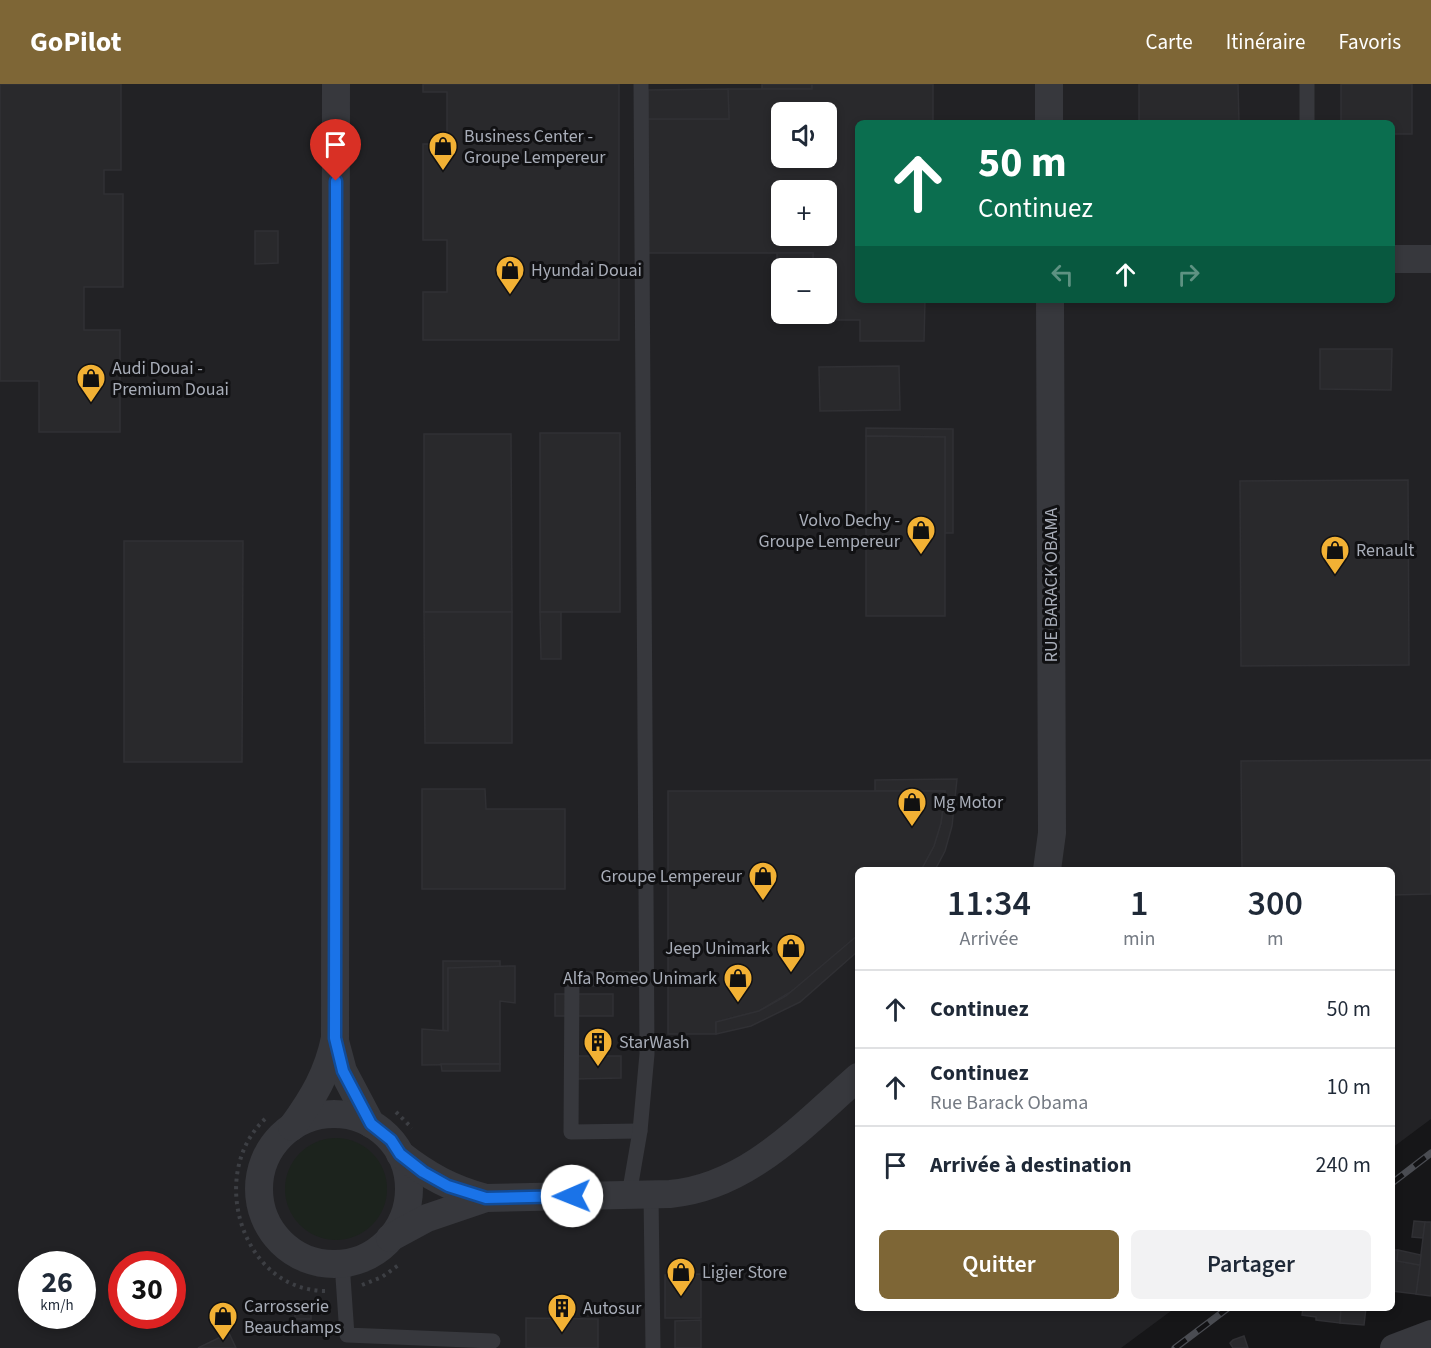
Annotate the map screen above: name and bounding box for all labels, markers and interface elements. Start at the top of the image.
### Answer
text: GoPilot [30,22,121,62]
text: Carte [1146,27,1193,57]
text: Itinéraire [1226,27,1305,57]
text: Favoris [1338,27,1401,57]
map controls [771,102,837,324]
button: sound [771,102,837,168]
pin [310,119,361,181]
place label: Business Center - Groupe Lempereur [464,124,606,170]
icon: arrive [319,128,352,161]
shop icon: Business Center - Groupe Lempereur [427,130,459,172]
text: 50 m [978,133,1067,193]
icon: ahead [879,144,957,222]
button: + [771,180,837,246]
text: Continuez [978,189,1093,228]
shop icon: Hyundai Douai [494,254,526,296]
place label: Hyundai Douai [531,258,642,283]
button: − [771,258,837,324]
icon: left [1046,258,1079,291]
icon: ahead [1109,258,1142,291]
icon: right [1172,258,1205,291]
place label: Audi Douai - Premium Douai [112,356,229,402]
shop icon: Audi Douai - Premium Douai [75,362,107,404]
place label: Volvo Dechy - Groupe Lempereur [758,508,901,554]
street label: RUE BARACK OBAMA [1039,508,1064,662]
shop icon: Volvo Dechy - Groupe Lempereur [905,514,937,556]
shop icon: Renault [1319,534,1351,576]
place label: Renault [1356,538,1414,563]
shop icon: Mg Motor [896,786,928,828]
place label: Mg Motor [933,790,1004,815]
shop icon: Groupe Lempereur [747,860,779,902]
place label: Groupe Lempereur [600,864,743,889]
text: 11:34 [947,878,1031,929]
text: 1 [1130,878,1148,929]
text: 300 [1247,878,1303,929]
text: Arrivée [960,925,1018,953]
text: min [1123,925,1155,953]
text: m [1267,925,1283,953]
shop icon: Jeep Unimark [775,932,807,974]
place label: Jeep Unimark [665,936,770,961]
shop icon: Alfa Romeo Unimark [722,962,754,1004]
place label: Alfa Romeo Unimark [563,966,717,991]
icon: ahead [879,993,912,1026]
text: Continuez [930,993,1029,1025]
text: 50 m [1326,993,1371,1025]
building icon: StarWash [582,1026,614,1068]
place label: StarWash [619,1030,689,1055]
text: Continuez [930,1057,1029,1089]
icon: ahead [879,1071,912,1104]
text: 10 m [1326,1071,1371,1103]
text: Rue Barack Obama [930,1089,1088,1117]
icon: arrive [879,1149,912,1182]
text: Arrivée à destination [930,1149,1132,1181]
text: 240 m [1316,1149,1371,1181]
position arrow [540,1164,604,1228]
button: Quitter [879,1230,1119,1299]
button: Partager [1131,1230,1371,1299]
speed limit sign: 30 [108,1251,186,1329]
shop icon: Ligier Store [665,1256,697,1298]
place label: Ligier Store [702,1260,787,1285]
text: 26 [41,1261,73,1304]
building icon: Autosur [546,1292,578,1334]
place label: Carrosserie Beauchamps [244,1294,342,1340]
text: km/h [40,1295,74,1316]
place label: Autosur [583,1296,642,1321]
shop icon: Carrosserie Beauchamps [207,1300,239,1342]

